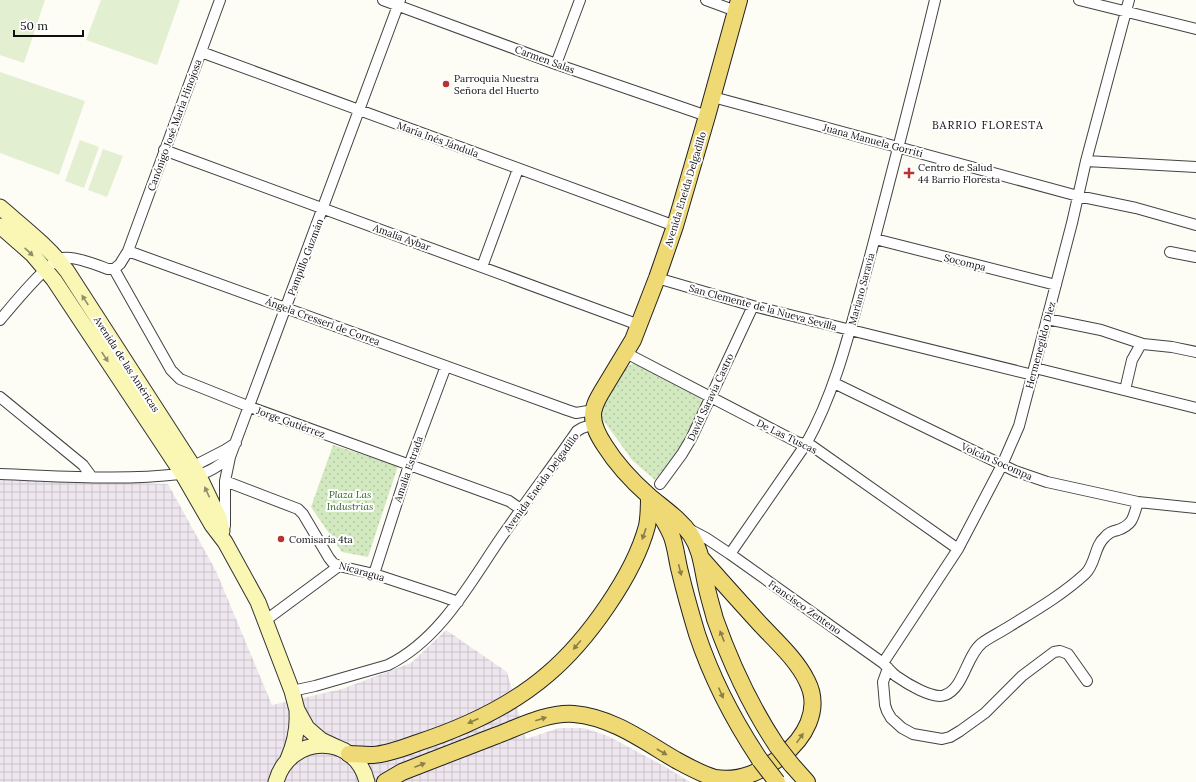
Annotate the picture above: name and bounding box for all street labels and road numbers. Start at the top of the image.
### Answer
street label: Carmen Salas [513,43,577,76]
street label: Canónigo José María Hinojosa [145,58,204,193]
street label: María Inés Jándula [395,119,480,160]
street label: Juana Manuela Gorriti [821,121,924,160]
street label: Avenida Eneida Delgadillo [661,130,709,249]
street label: Pampillo Guzmán [285,217,326,298]
street label: Amalia Aybar [370,221,433,254]
street label: Socompa [943,251,987,274]
street label: Mariano Saravia [846,252,877,327]
street label: San Clemente de la Nueva Sevilla [687,281,838,334]
street label: Ángela Cresseri de Correa [263,294,382,348]
street label: Hermenegildo Diez [1023,300,1058,390]
street label: Avenida de las Américas [90,313,163,415]
street label: David Saravia Castro [684,351,737,443]
street label: Jorge Gutiérrez [254,404,327,441]
street label: De Las Tuscas [754,416,820,457]
street label: Avenida Eneida Delgadillo [500,430,582,535]
street label: Amalia Estrada [391,434,426,505]
street label: Volcán Socompa [958,440,1034,483]
street label: Nicaragua [337,559,386,584]
street label: Francisco Zenteno [766,577,844,638]

